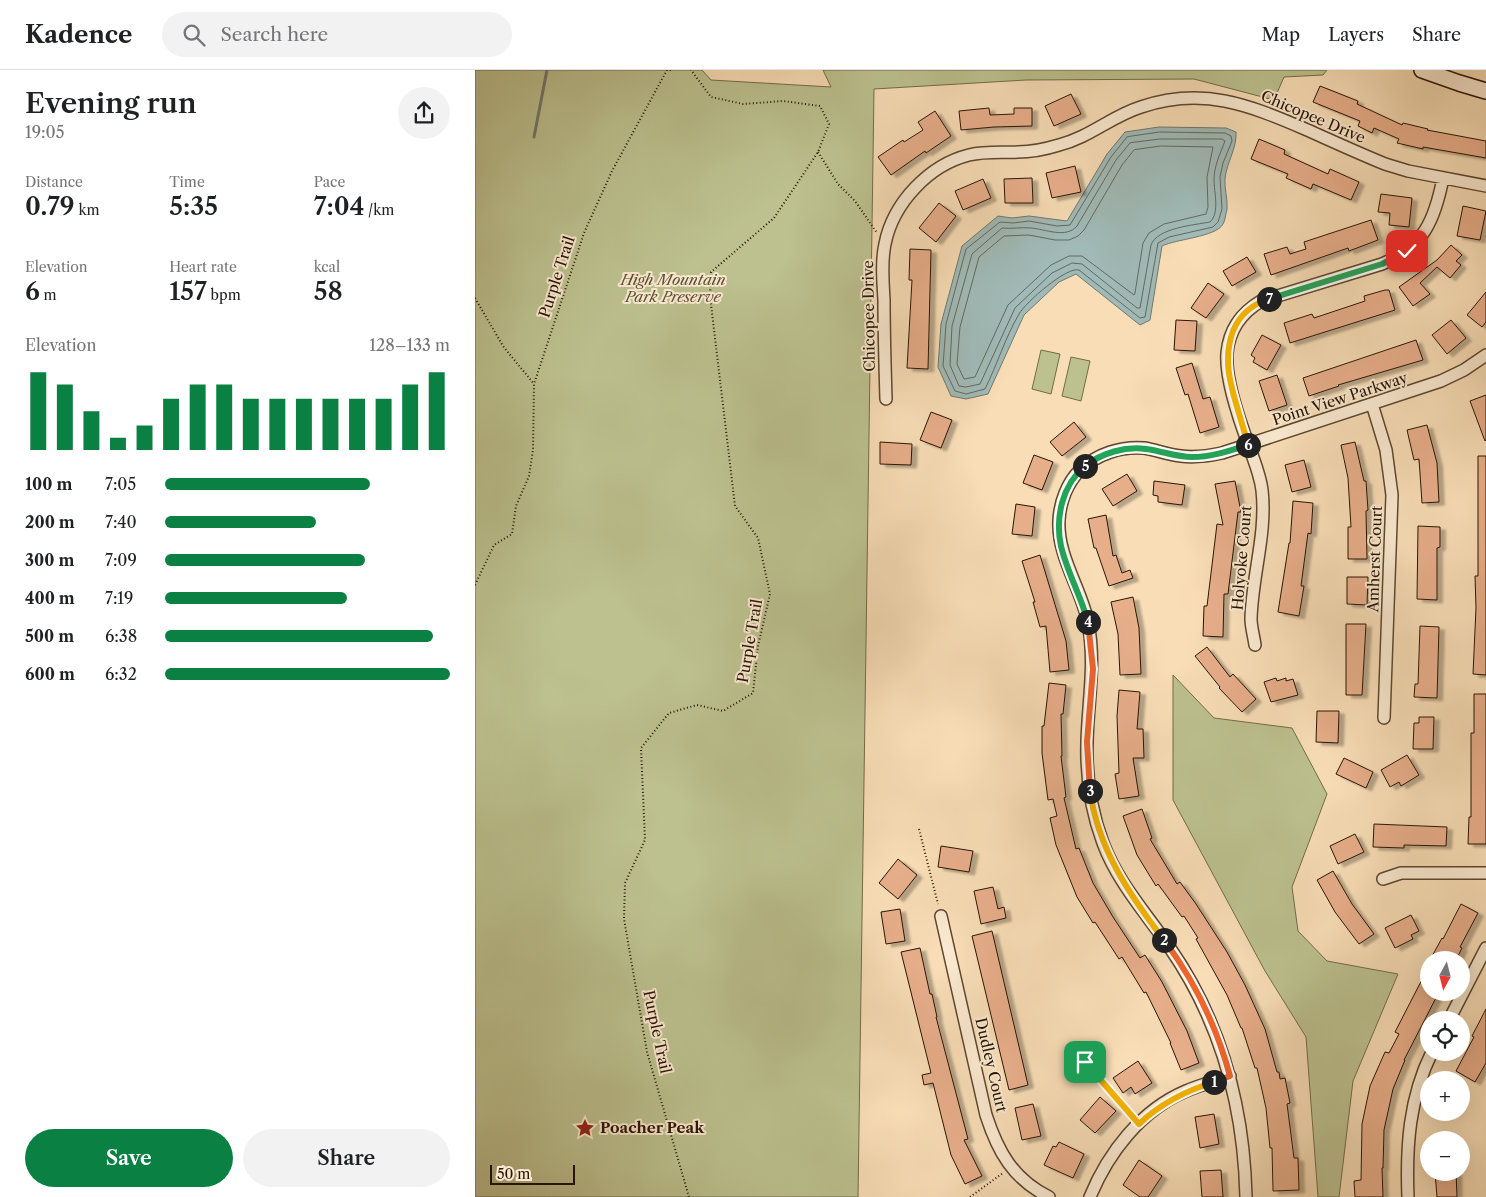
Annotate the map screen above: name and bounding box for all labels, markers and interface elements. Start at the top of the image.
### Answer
search box [162,12,512,57]
text: Kadence [25,20,132,49]
icon: search [180,21,208,49]
text: Search here [220,23,328,46]
text: Map [1262,24,1300,46]
text: Layers [1328,24,1384,46]
text: Share [1412,24,1461,46]
text: Evening run [25,86,197,120]
street label: Chicopee Drive [1258,86,1368,147]
button: share [398,87,450,139]
text: 19:05 [25,122,64,142]
text: Distance [25,173,83,191]
text: Time [169,173,205,191]
text: Pace [314,173,345,191]
text: 0.79 [25,191,75,222]
text: 5:35 [169,191,218,222]
text: 7:04 [314,191,364,222]
text: km [75,201,100,219]
text: /km [364,201,394,219]
pin [1386,230,1428,272]
street label: Purple Trail [534,233,579,320]
icon: check [1393,237,1421,265]
text: Elevation [25,258,88,276]
text: Heart rate [169,258,237,276]
text: kcal [314,258,340,276]
street label: Chicopee Drive [858,260,879,372]
park label: High Mountain Park Preserve [619,270,726,306]
text: 6 [25,276,40,307]
text: 157 [169,276,207,307]
text: 58 [314,276,343,307]
text: m [40,286,57,304]
text: bpm [207,286,241,304]
pin: 7 [1257,286,1281,312]
text: 7 [1266,290,1273,308]
text: Elevation [25,335,96,355]
text: 128–133 m [369,335,450,355]
street label: Point View Parkway [1270,368,1410,429]
pin: 6 [1235,432,1261,458]
text: 6 [1244,436,1253,454]
pin: 5 [1073,454,1097,478]
text: 5 [1082,457,1089,475]
text: 100 m [25,474,72,494]
text: 7:05 [105,474,136,494]
street label: Holyoke Court [1227,504,1256,611]
street label: Amherst Court [1363,505,1386,614]
text: 200 m [25,512,75,532]
text: 7:40 [105,512,137,532]
text: 300 m [25,550,74,570]
text: 7:09 [105,550,137,570]
text: 400 m [25,588,75,608]
text: 7:19 [105,588,133,608]
street label: Purple Trail [733,597,766,684]
pin: 4 [1075,610,1101,634]
text: 4 [1084,613,1093,631]
text: 500 m [25,626,74,646]
text: 6:38 [105,626,137,646]
text: 600 m [25,664,75,684]
text: 6:32 [105,664,137,684]
pin: 3 [1077,778,1103,804]
text: 3 [1087,782,1094,800]
pin: 2 [1151,928,1177,952]
text: 2 [1160,931,1169,949]
north arrow [1420,951,1470,1001]
map controls [1420,951,1470,1181]
street label: Purple Trail [639,989,676,1076]
button: locate [1420,1011,1470,1061]
street label: Dudley Court [971,1016,1012,1115]
pin [1064,1041,1106,1083]
icon: arrive [1071,1048,1099,1076]
pin: 1 [1201,1070,1227,1094]
button: + [1420,1071,1470,1121]
text: 1 [1211,1073,1218,1091]
place icon: Poacher Peak [574,1117,596,1139]
place label: Poacher Peak [600,1118,705,1137]
button: Save [25,1129,233,1187]
button: Share [243,1129,450,1187]
button: − [1420,1131,1470,1181]
scale bar [490,1162,575,1185]
text: 50 m [497,1165,530,1183]

